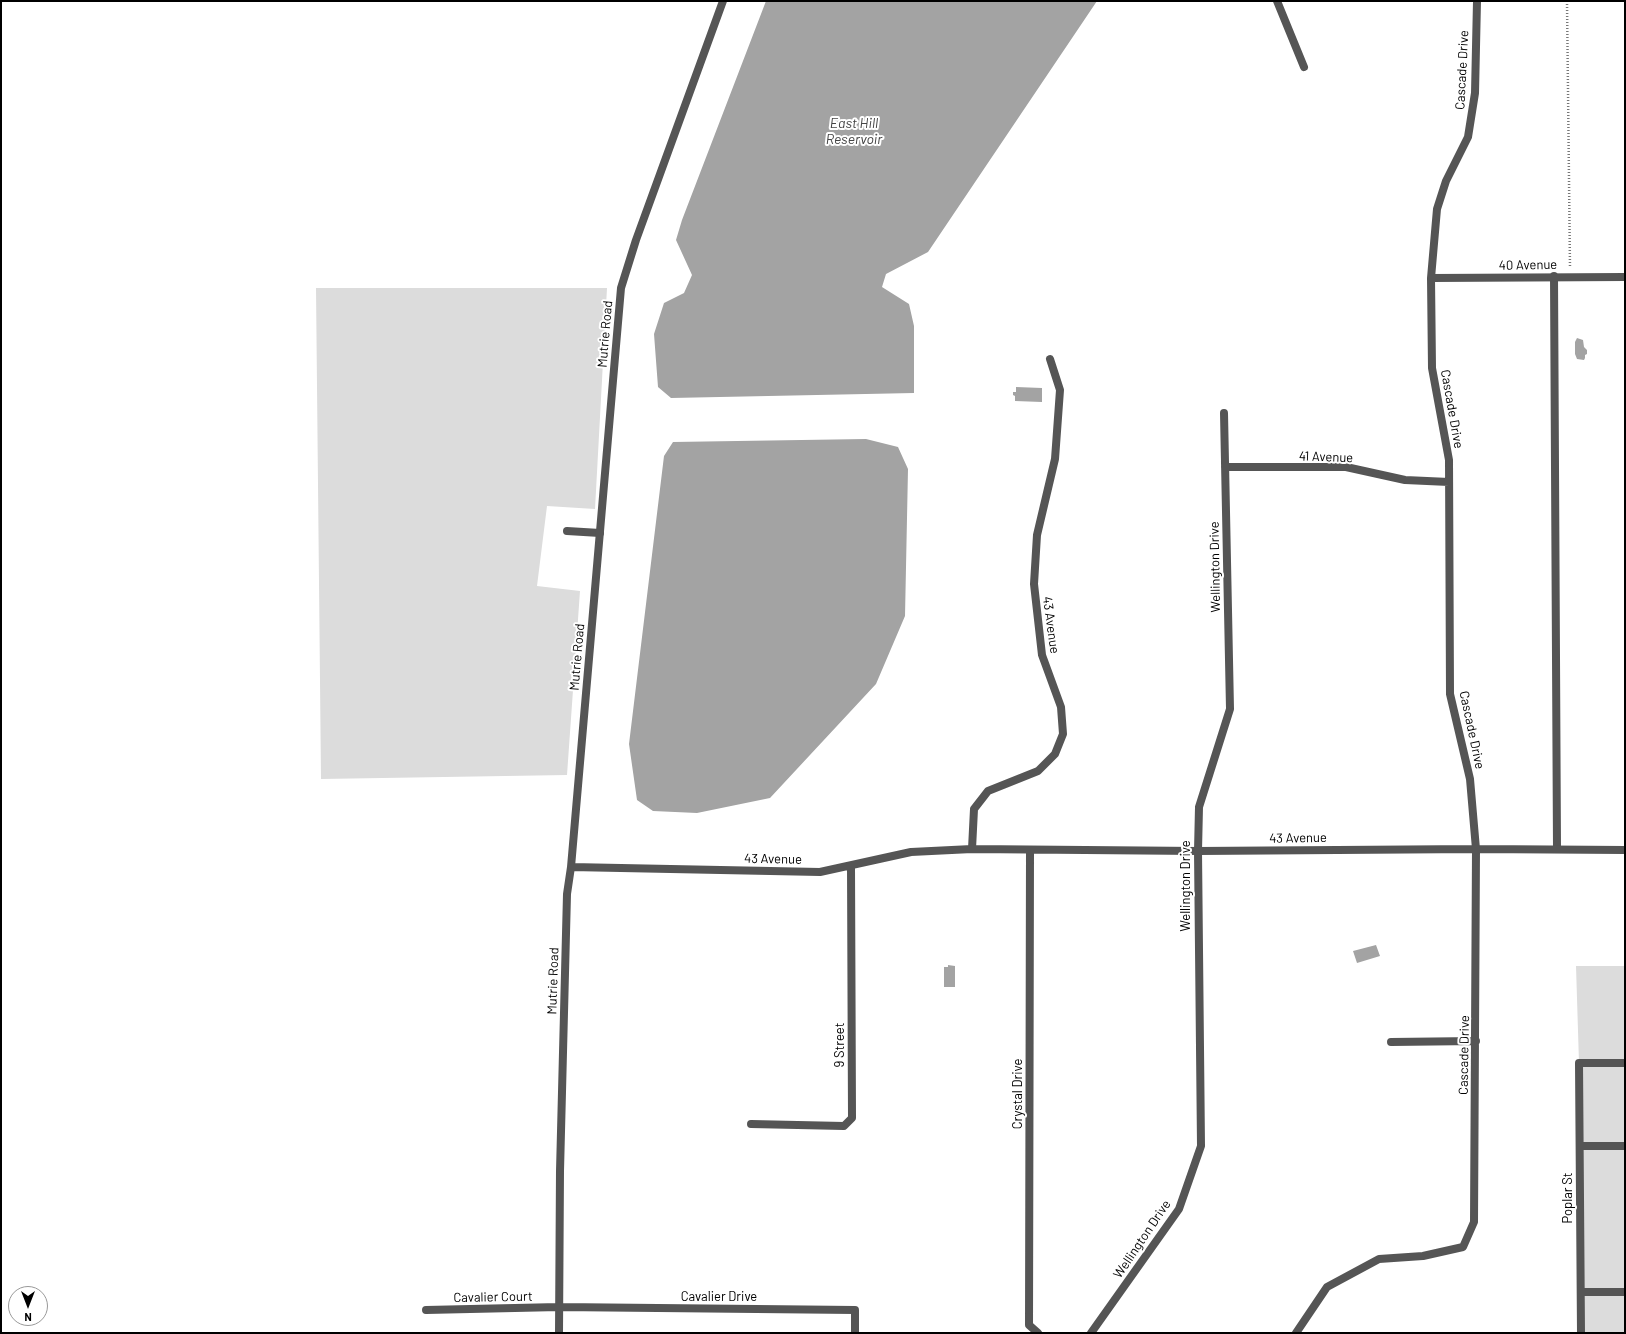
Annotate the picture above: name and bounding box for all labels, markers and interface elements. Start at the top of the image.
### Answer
street label: Cascade Drive [1452,30,1472,110]
water label: East Hill Reservoir [826,115,882,148]
street label: 40 Avenue [1499,257,1557,273]
street label: Mutrie Road [594,300,616,368]
street label: Cascade Drive [1437,368,1467,450]
street label: 41 Avenue [1299,448,1353,466]
street label: Wellington Drive [1206,521,1224,613]
street label: 43 Avenue [1039,595,1063,655]
street label: Mutrie Road [566,623,588,691]
street label: Cascade Drive [1456,689,1488,771]
street label: 43 Avenue [1269,830,1327,846]
street label: Wellington Drive [1178,840,1194,932]
street label: 43 Avenue [744,851,802,867]
street label: Mutrie Road [544,947,562,1015]
street label: Cascade Drive [1456,1015,1472,1095]
street label: 9 Street [832,1023,848,1067]
street label: Crystal Drive [1010,1059,1026,1129]
street label: Poplar St [1560,1172,1576,1224]
street label: Wellington Drive [1110,1197,1174,1281]
north arrow [8,1286,48,1326]
street label: Cavalier Court [453,1289,533,1305]
street label: Cavalier Drive [681,1289,757,1305]
text: N [24,1311,32,1324]

